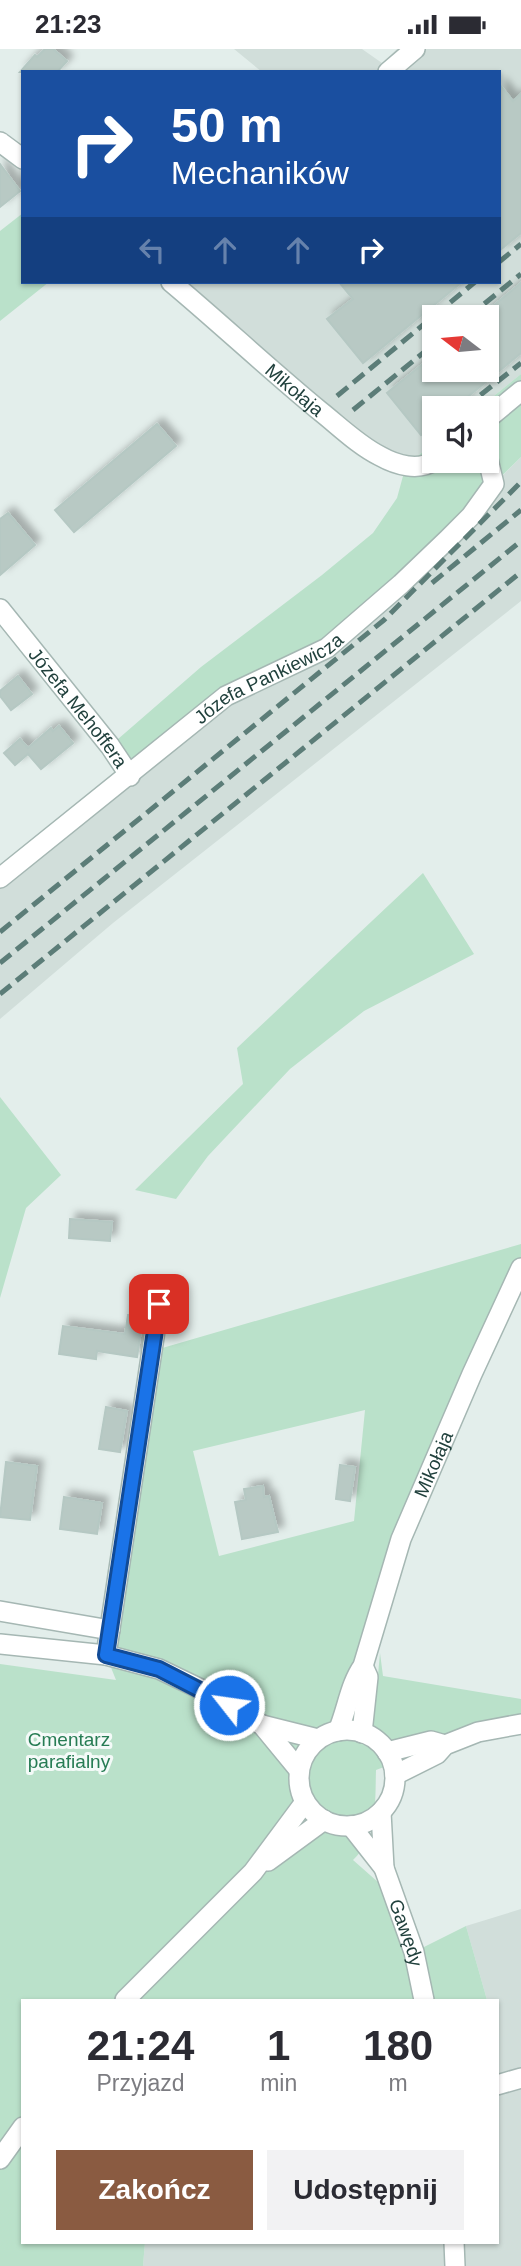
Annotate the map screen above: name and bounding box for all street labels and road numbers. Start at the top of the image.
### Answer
street label: Mikołaja [261,359,328,421]
street label: Józefa Pankiewicza [190,628,347,728]
street label: Józefa Mehoffera [25,644,132,772]
street label: Mikołaja [410,1428,457,1500]
street label: Gawędy [385,1896,427,1969]

